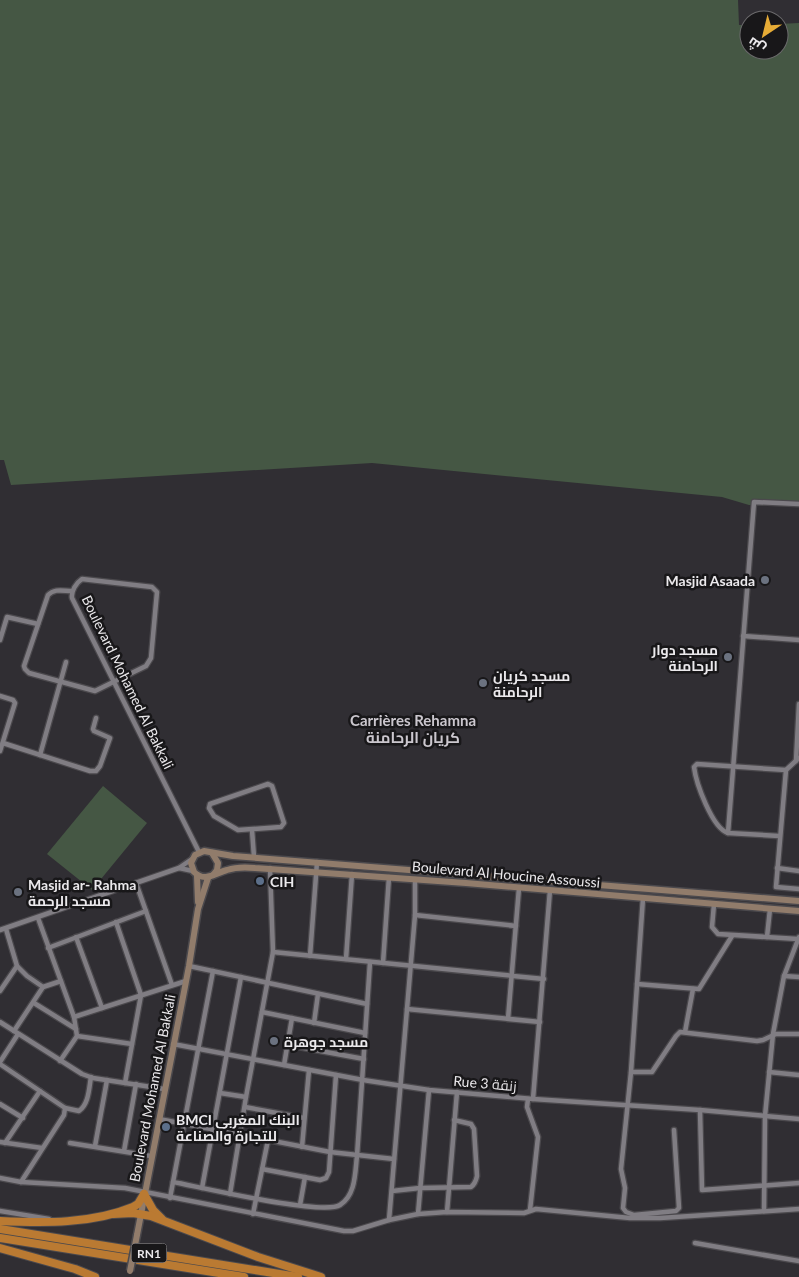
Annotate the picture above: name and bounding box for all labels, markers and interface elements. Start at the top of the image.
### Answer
north arrow [739,10,789,60]
text: ش [744,33,769,58]
place label: Masjid Asaada [666,572,755,589]
marker: Masjid Asaada [759,574,771,586]
street label: Boulevard Mohamed Al Bakkali [79,592,177,772]
place label: مسجد دوار الرحامنة [651,641,718,675]
marker: مسجد دوار الرحامنة [722,651,734,663]
place label: مسجد كريان الرحامنة [493,667,570,701]
marker: مسجد كريان الرحامنة [477,677,489,689]
district label: Carrières Rehamna كريان الرحامنة [350,711,476,747]
street label: Boulevard Al Houcine Assoussi [411,857,601,891]
place label: CIH [270,873,294,890]
marker: CIH [254,875,266,887]
place label: Masjid ar- Rahma مسجد الرحمة [28,876,136,910]
marker: Masjid ar- Rahma مسجد الرحمة [12,886,24,898]
street label: Boulevard Mohamed Al Bakkali [125,993,179,1183]
place label: مسجد جوهرة [284,1033,368,1051]
marker: مسجد جوهرة [268,1035,280,1047]
street label: Rue 3 زنقة [453,1072,517,1094]
place label: BMCI البنك المغربي للتجارة والصناعة [176,1111,300,1145]
marker: BMCI البنك المغربي للتجارة والصناعة [160,1121,172,1133]
road number: RN1 [132,1244,166,1262]

